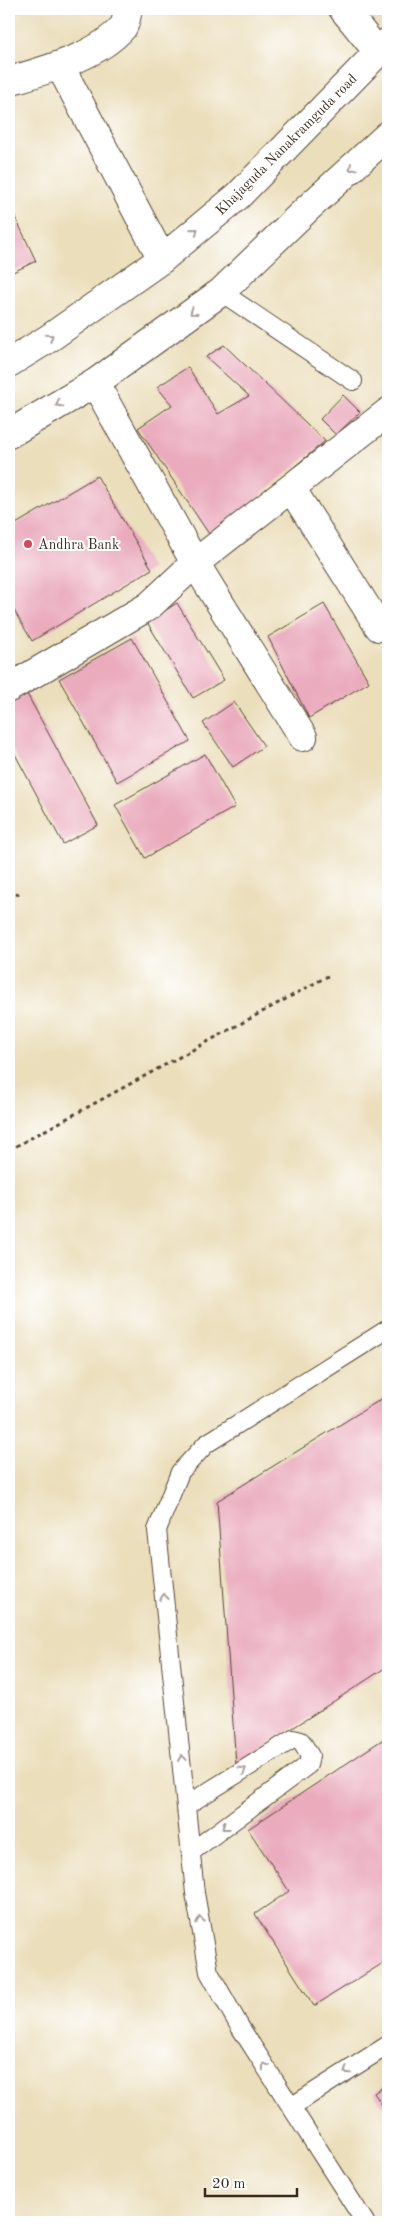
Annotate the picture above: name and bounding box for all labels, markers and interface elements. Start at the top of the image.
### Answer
street label: Khajaguda Nanakramguda road [214,72,360,218]
one-way arrow [349,162,358,171]
one-way arrow [190,228,199,237]
one-way arrow [189,306,199,315]
one-way arrow [44,334,54,343]
one-way arrow [56,397,65,407]
marker: Andhra Bank [22,538,34,550]
place label: Andhra Bank [38,538,119,552]
one-way arrow [159,1593,170,1601]
one-way arrow [177,1754,188,1762]
one-way arrow [237,1767,247,1776]
one-way arrow [222,1821,231,1829]
one-way arrow [195,1915,205,1924]
one-way arrow [261,2063,271,2072]
one-way arrow [344,2065,353,2075]
scale bar [205,2166,297,2198]
text: 20 m [212,2177,246,2192]

